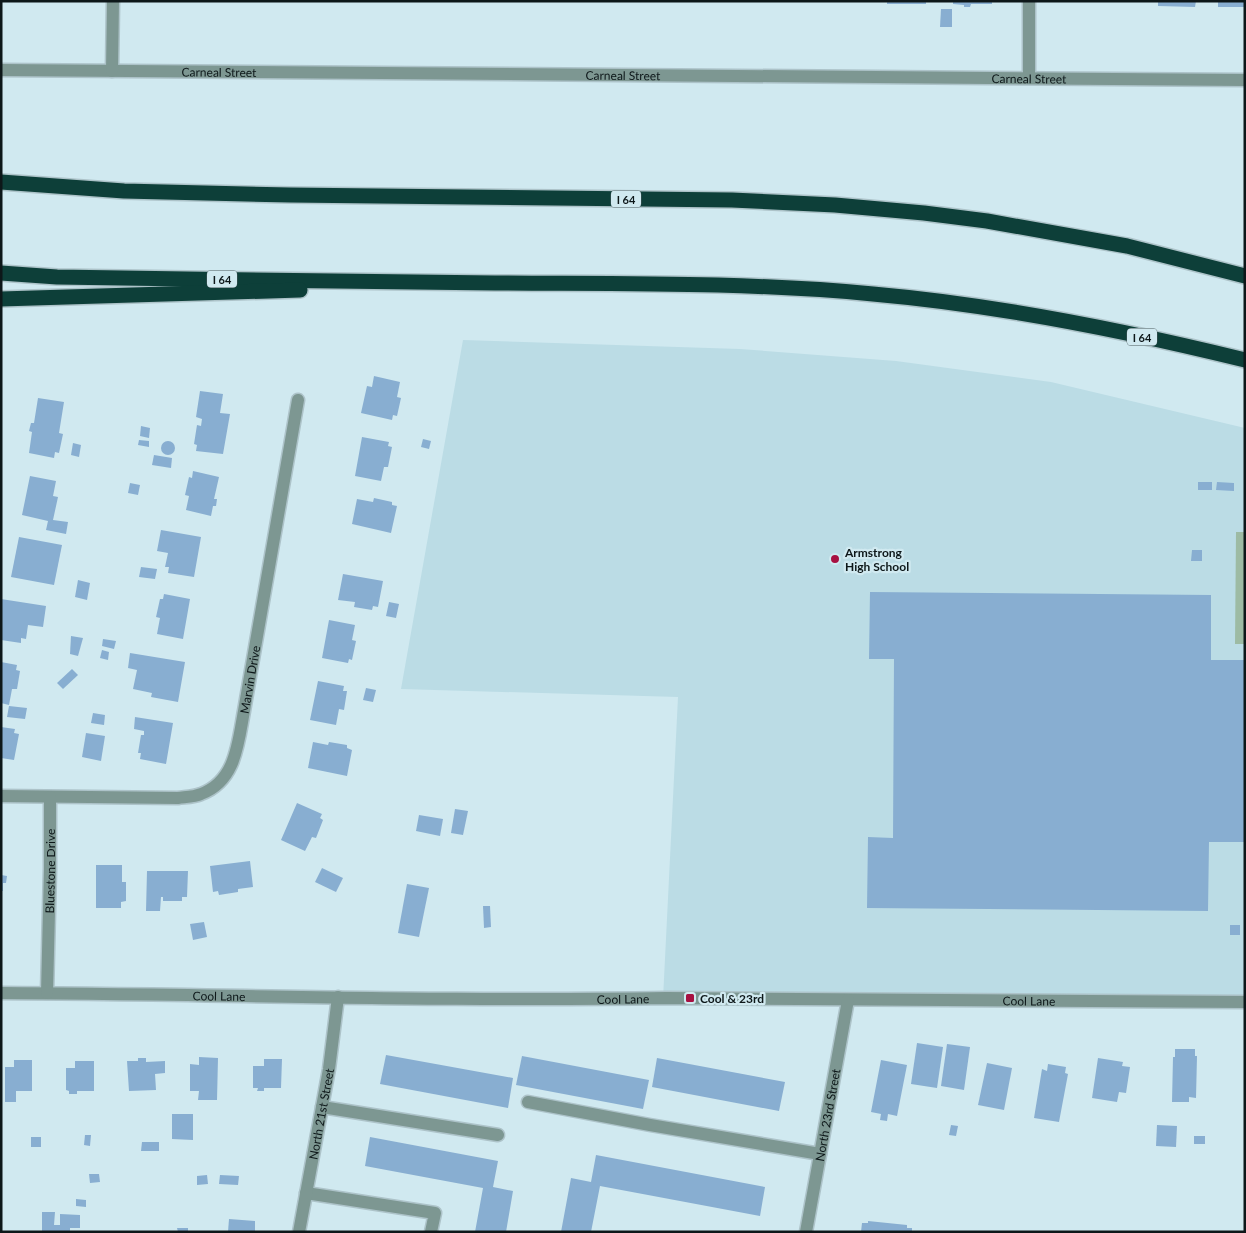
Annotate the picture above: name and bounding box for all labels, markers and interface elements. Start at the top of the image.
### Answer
street label: Carneal Street [181,64,257,80]
street label: Carneal Street [585,67,661,83]
street label: Carneal Street [991,70,1067,86]
road number: I 64 [611,190,641,208]
road number: I 64 [207,270,237,288]
road number: I 64 [1127,328,1157,346]
place label: Armstrong High School [844,545,909,574]
marker: Armstrong High School [829,553,841,565]
street label: Marvin Drive [236,644,263,715]
street label: Bluestone Drive [41,829,58,914]
street label: Cool Lane [193,988,245,1003]
street label: Cool Lane [597,991,649,1006]
place label: Cool & 23rd [700,991,764,1006]
marker: Cool & 23rd [684,992,696,1004]
street label: Cool Lane [1003,993,1055,1008]
street label: North 21st Street [305,1066,337,1161]
street label: North 23rd Street [811,1067,843,1162]

